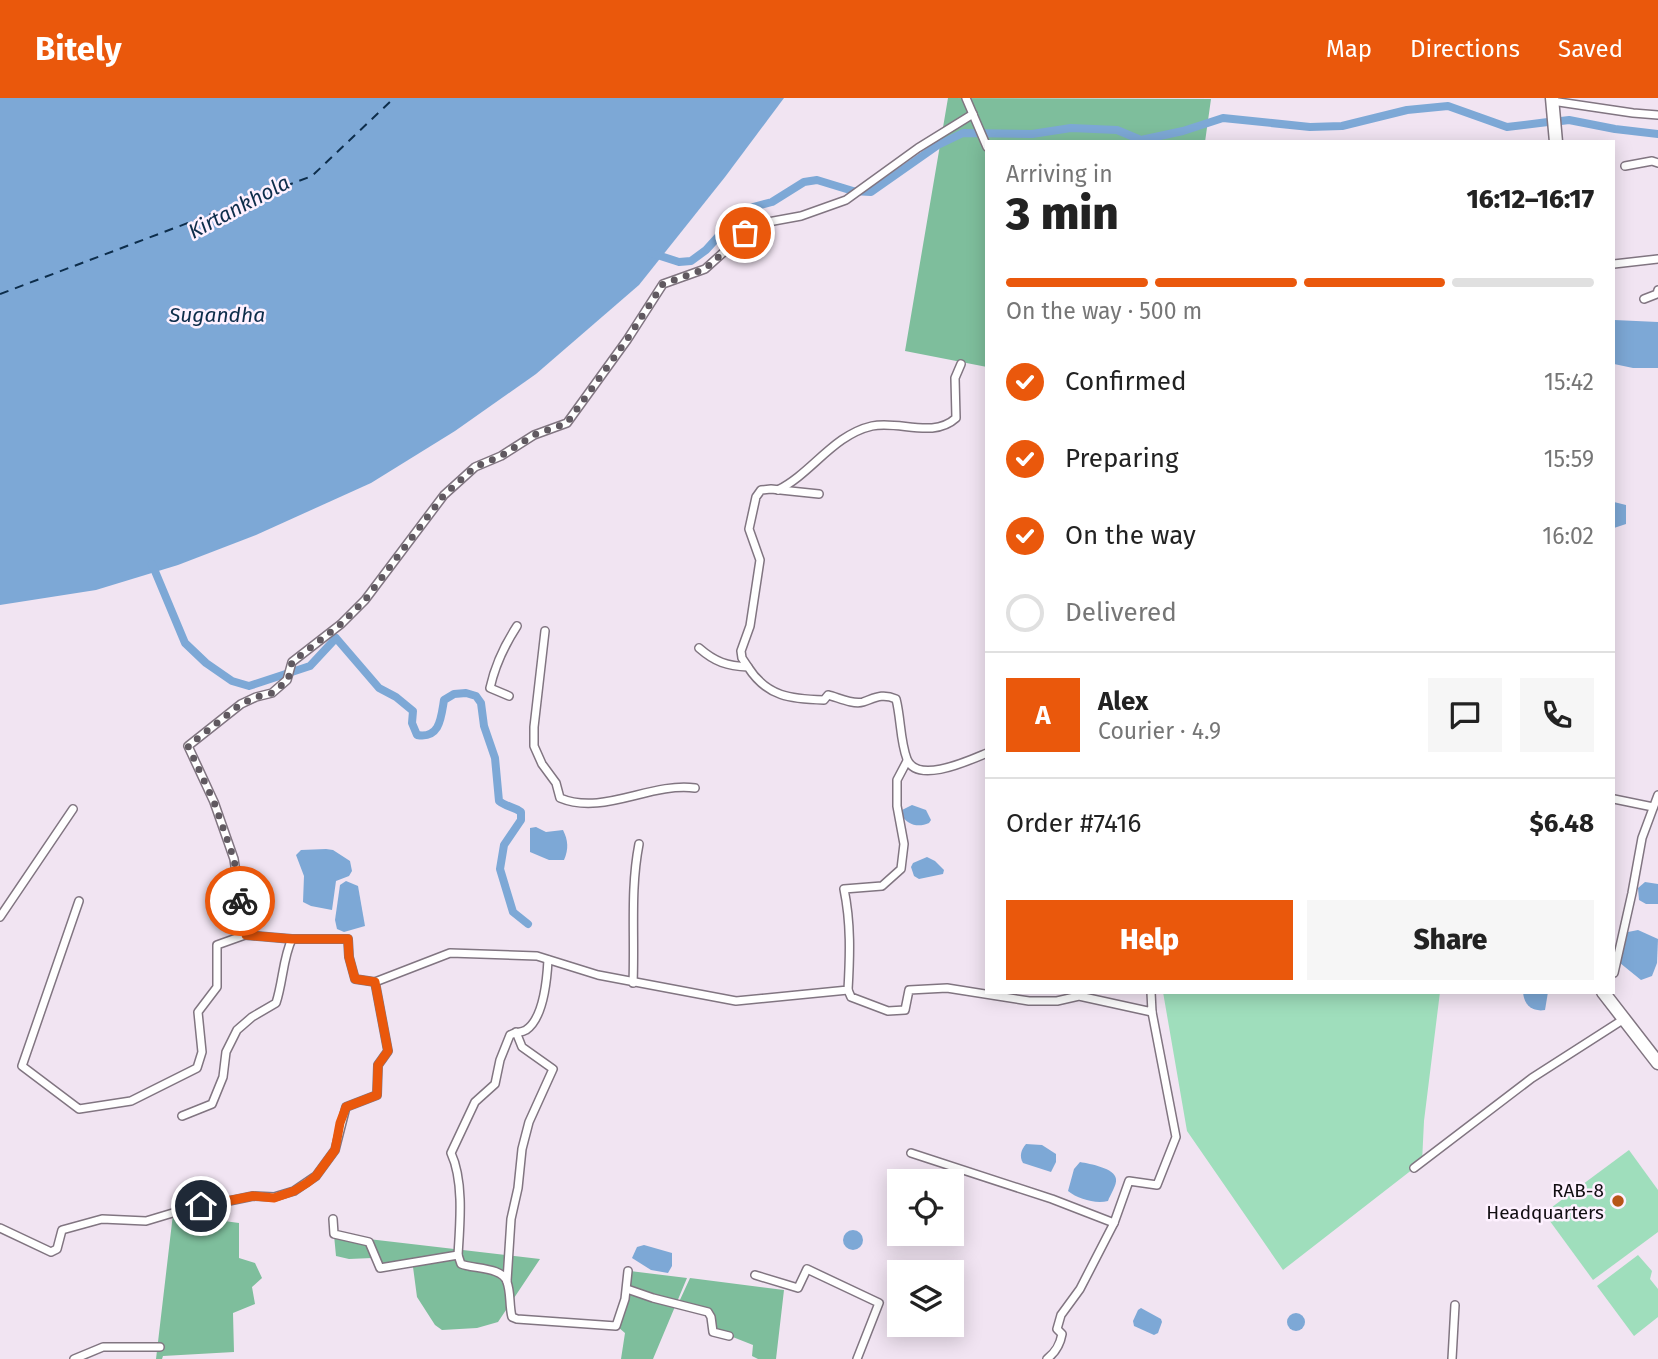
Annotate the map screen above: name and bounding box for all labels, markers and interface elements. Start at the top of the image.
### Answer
text: Bitely [35,29,122,69]
text: Map [1326,35,1372,63]
text: Directions [1410,35,1520,63]
text: Saved [1558,35,1623,63]
text: Arriving in [1006,160,1113,188]
water label: Kirtankhola [184,169,294,245]
text: 16:12–16:17 [1467,184,1594,215]
text: 3 min [1006,186,1119,241]
pin [715,203,775,263]
icon: bag [726,214,764,252]
text: On the way · 500 m [1006,297,1202,325]
water label: Sugandha [168,302,265,328]
icon: check [1006,363,1044,401]
text: Confirmed [1065,366,1186,397]
text: 15:42 [1544,368,1594,396]
icon: check [1006,440,1044,478]
text: Preparing [1065,443,1178,474]
text: 15:59 [1544,445,1594,473]
icon: check [1006,517,1044,555]
text: On the way [1065,520,1196,551]
text: 16:02 [1542,522,1594,550]
text: Delivered [1065,597,1177,628]
button: chat [1428,678,1502,752]
button: phone [1520,678,1594,752]
text: Alex [1098,686,1148,717]
text: A [1035,700,1051,731]
text: Courier · 4.9 [1098,717,1221,745]
text: Order #7416 [1006,808,1141,839]
text: $6.48 [1530,808,1594,839]
courier [205,866,275,936]
icon: bike [221,882,259,920]
button: Help [1006,900,1293,980]
button: Share [1307,900,1594,980]
map controls [887,1169,964,1337]
button: locate [887,1169,964,1246]
pin [171,1176,231,1236]
place label: RAB-8 Headquarters [1486,1179,1604,1224]
icon: home [182,1187,220,1225]
marker: RAB-8 Headquarters [1610,1193,1626,1209]
button: layers [887,1260,964,1337]

